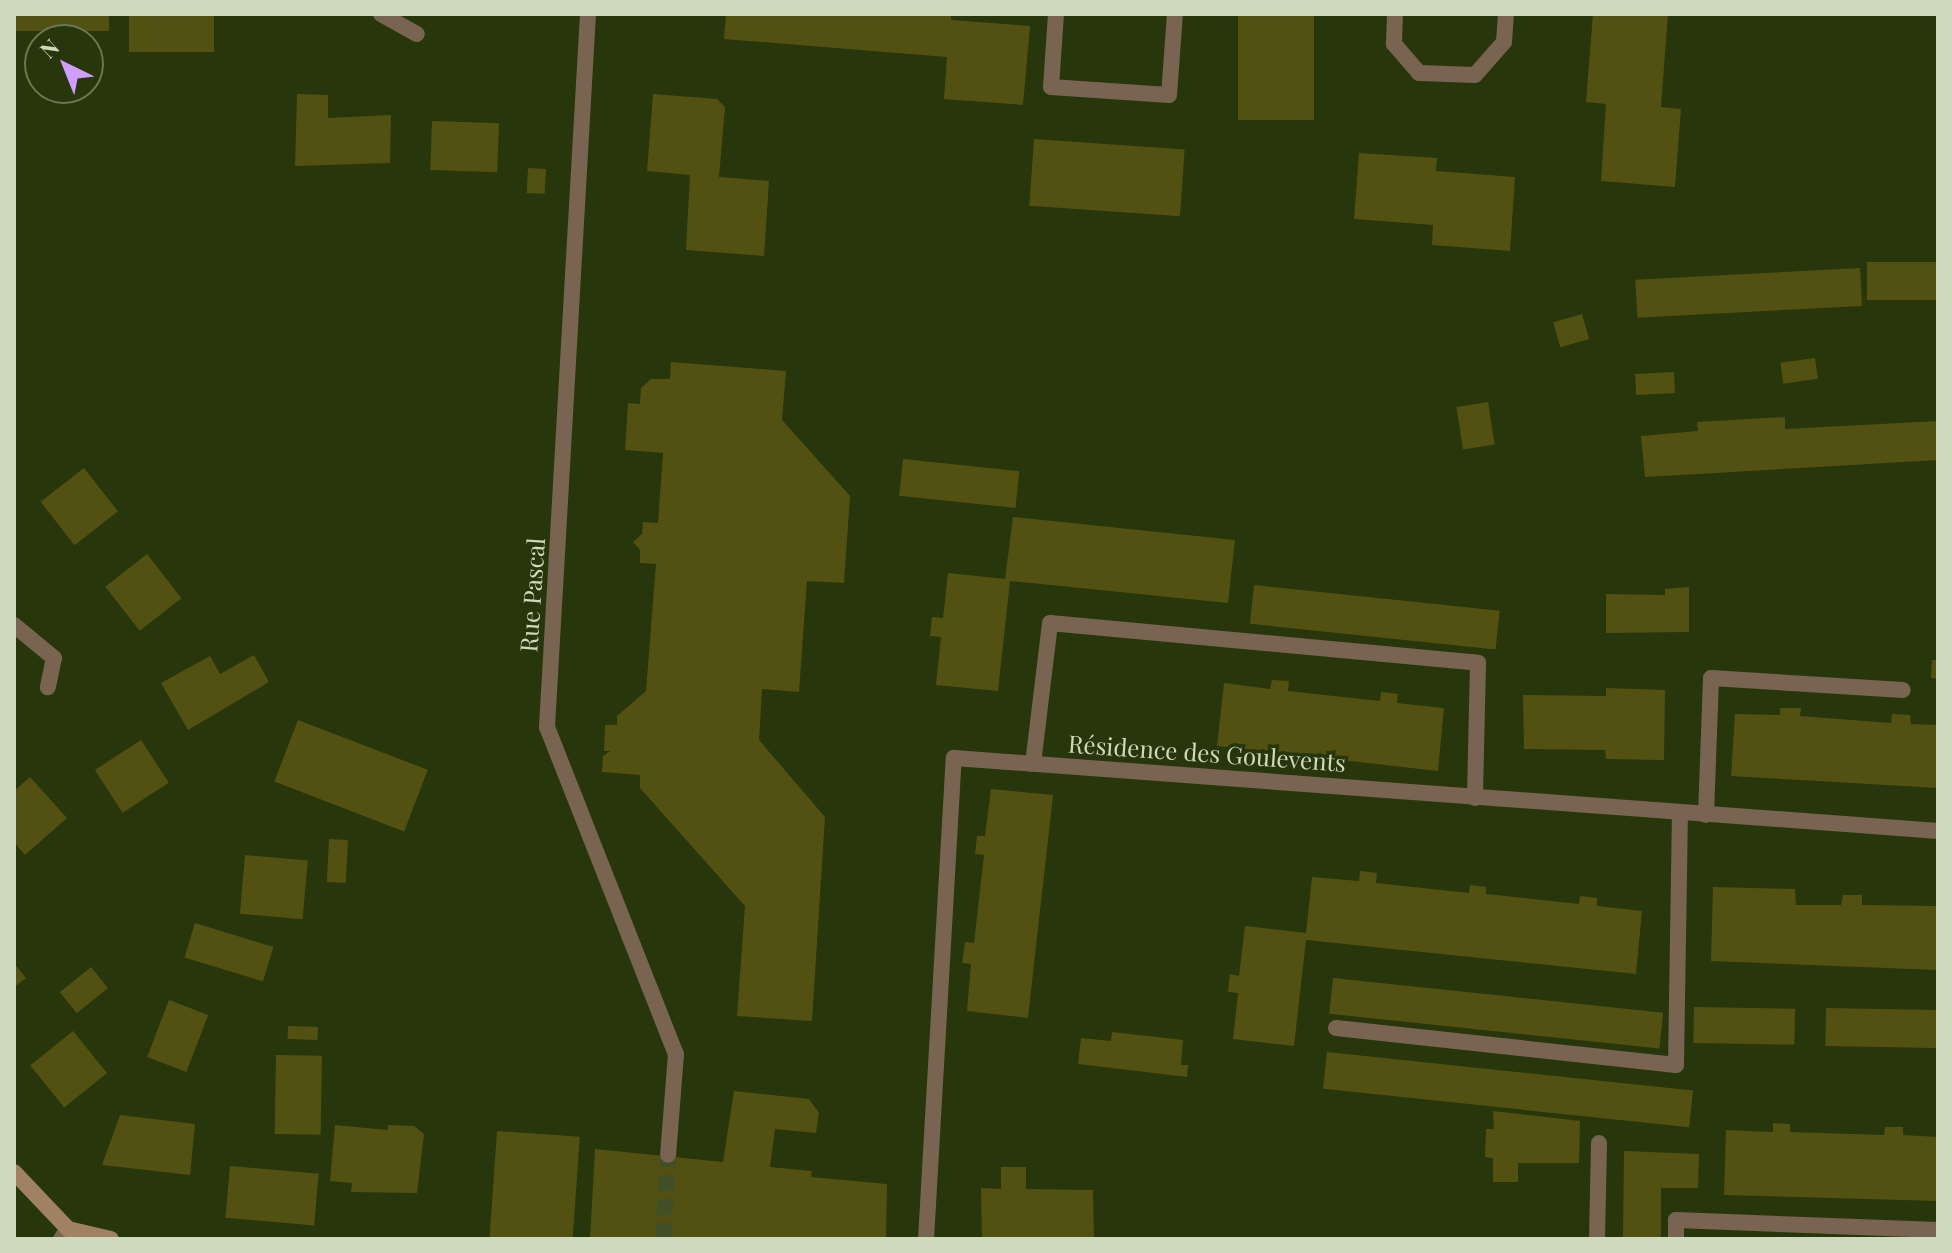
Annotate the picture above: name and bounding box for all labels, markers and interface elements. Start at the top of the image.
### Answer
north arrow [24,24,104,104]
text: N [33,32,65,64]
street label: Rue Pascal [514,537,550,653]
street label: Résidence des Goulevents [1067,729,1347,777]

